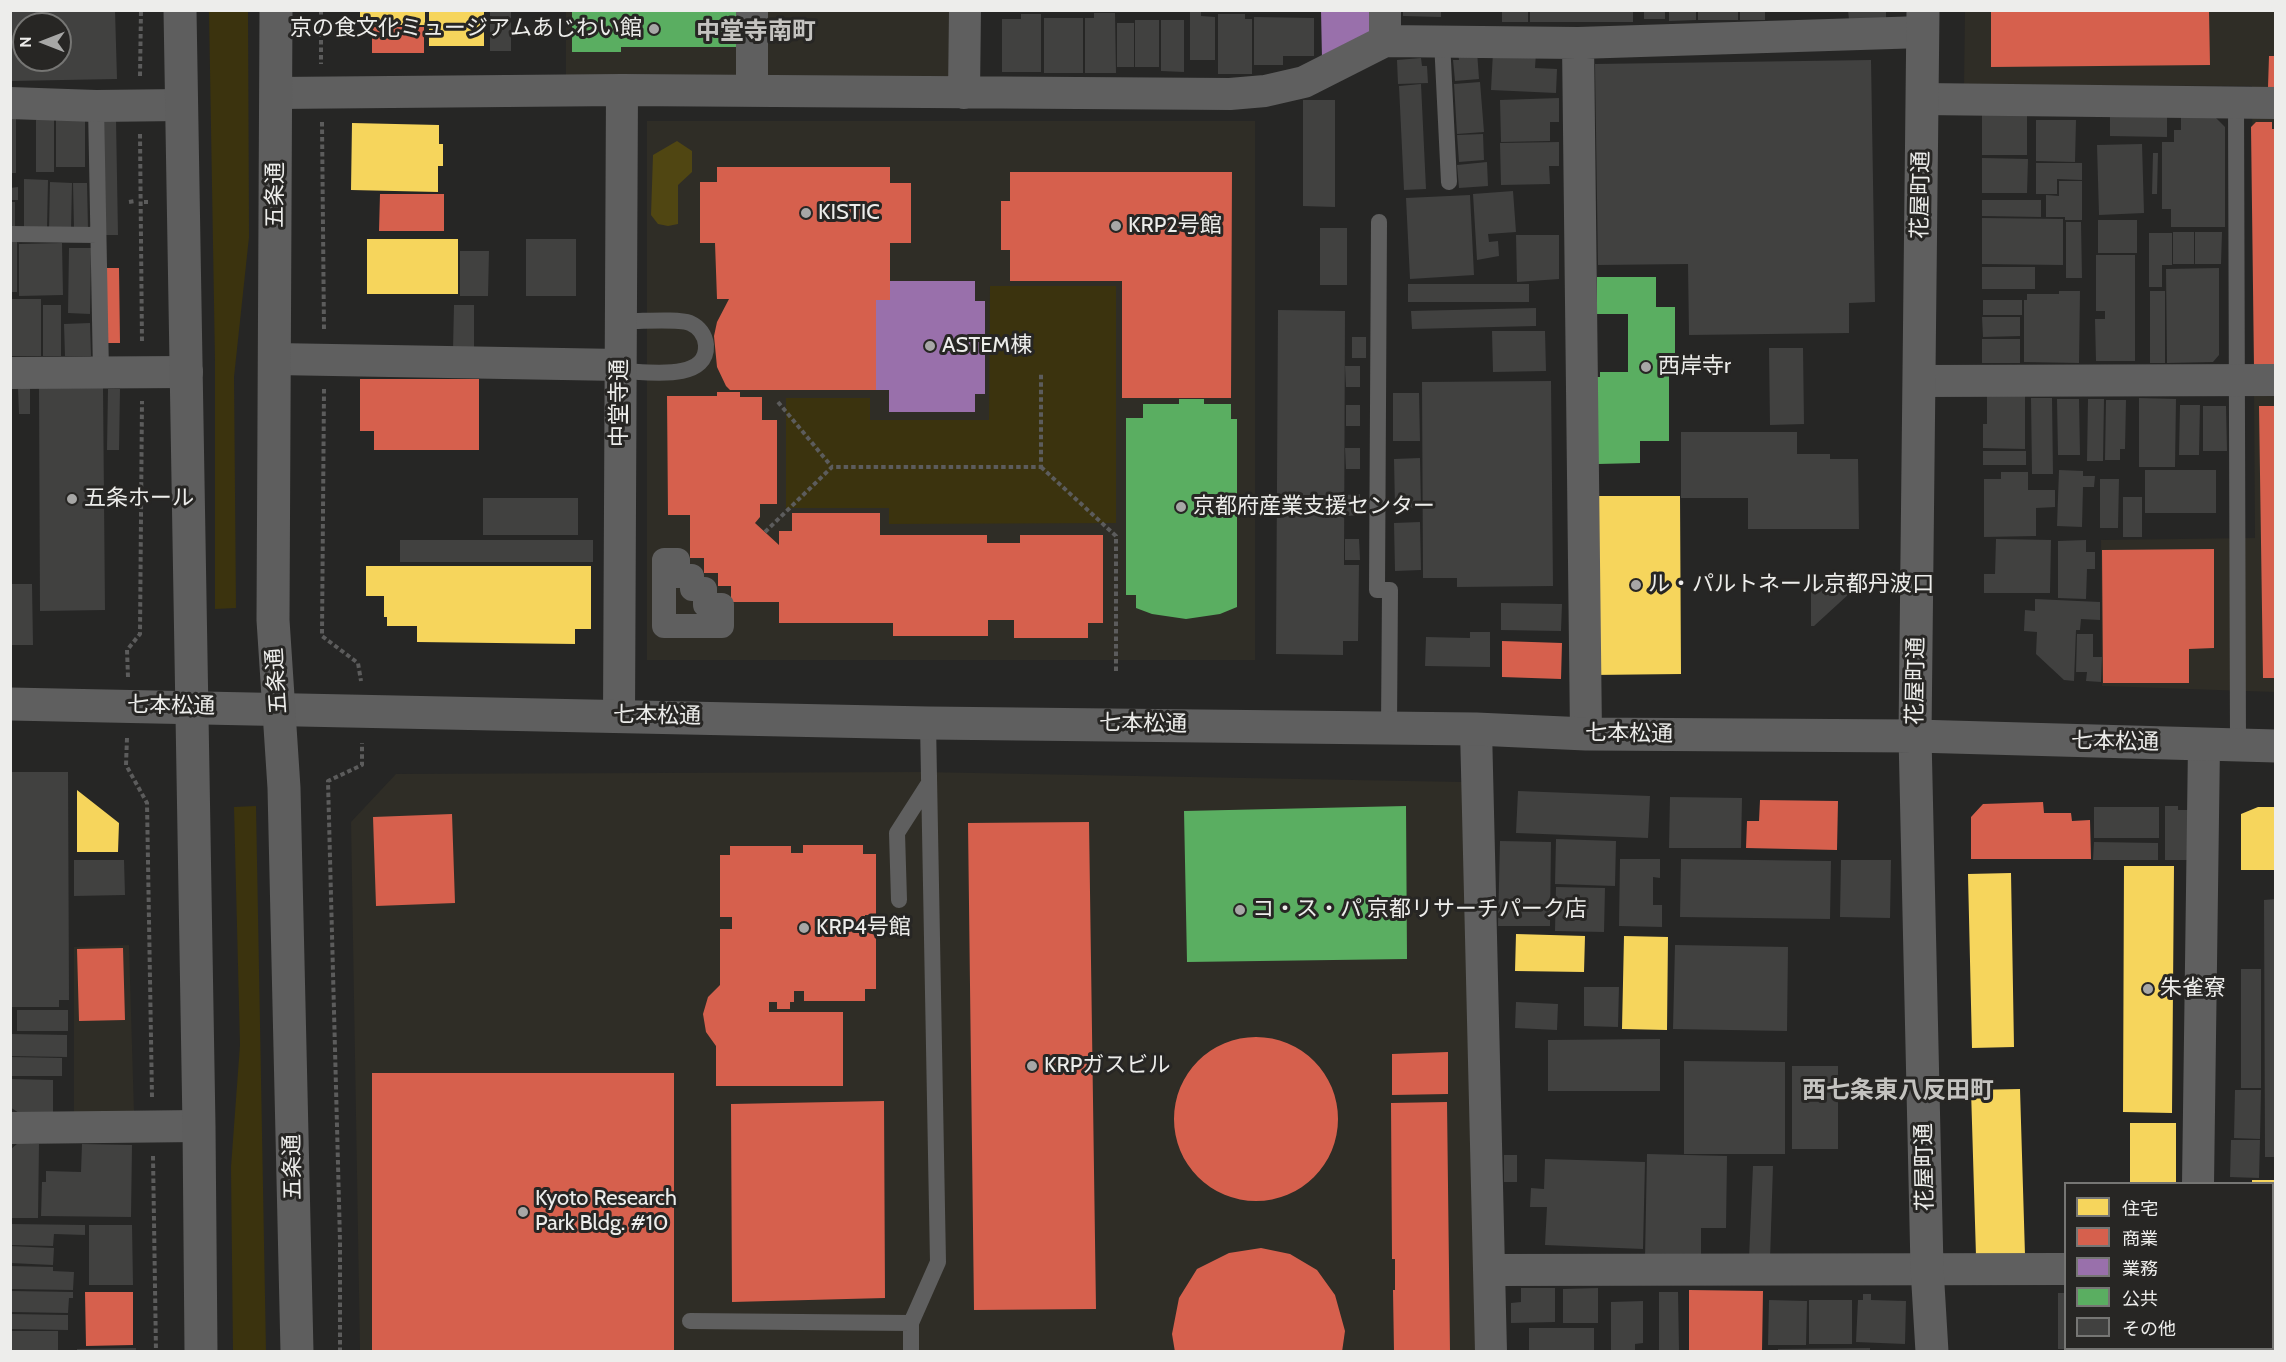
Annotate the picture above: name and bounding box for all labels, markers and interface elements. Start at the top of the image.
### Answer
north arrow [12,12,72,72]
place label: 京の食文化ミュージアムあじわい館 [290,16,642,42]
district label: 中堂寺南町 [696,18,816,46]
marker: 京の食文化ミュージアムあじわい館 [647,22,661,36]
text: N [16,36,35,48]
street label: 花屋町通 [1907,151,1935,239]
street label: 五条通 [263,162,289,228]
place label: KISTIC [818,200,880,226]
marker: KISTIC [799,206,813,220]
place label: KRP2号館 [1128,213,1222,239]
marker: KRP2号館 [1109,219,1123,233]
place label: ASTEM棟 [942,333,1032,359]
marker: ASTEM棟 [923,339,937,353]
place label: 西岸寺r [1658,354,1731,380]
street label: 中堂寺通 [607,359,633,447]
marker: 西岸寺r [1639,360,1653,374]
place label: 五条ホール [84,486,194,512]
marker: 五条ホール [65,492,79,506]
place label: 京都府産業支援センター [1193,494,1435,520]
marker: 京都府産業支援センター [1174,500,1188,514]
place label: ル・パルトネール京都丹波口 [1648,572,1934,598]
marker: ル・パルトネール京都丹波口 [1629,578,1643,592]
street label: 花屋町通 [1902,637,1930,725]
street label: 五条通 [262,647,292,715]
street label: 七本松通 [127,692,215,720]
street label: 七本松通 [613,702,701,730]
street label: 七本松通 [1099,710,1187,738]
street label: 七本松通 [1585,720,1673,748]
street label: 七本松通 [2071,728,2159,756]
place label: コ・ス・パ 京都リサーチパーク店 [1252,897,1587,923]
marker: コ・ス・パ 京都リサーチパーク店 [1233,903,1247,917]
place label: KRP4号館 [816,915,911,941]
marker: KRP4号館 [797,921,811,935]
place label: 朱雀寮 [2160,976,2226,1002]
marker: 朱雀寮 [2141,982,2155,996]
place label: KRPガスビル [1044,1053,1170,1079]
marker: KRPガスビル [1025,1059,1039,1073]
district label: 西七条東八反田町 [1802,1077,1994,1105]
street label: 花屋町通 [1911,1123,1939,1211]
street label: 五条通 [279,1134,307,1200]
legend [2064,1182,2274,1350]
place label: Kyoto Research Park Bldg. #10 [535,1186,677,1238]
text: 住宅 [2122,1198,2158,1220]
marker: Kyoto Research Park Bldg. #10 [516,1205,530,1219]
text: 商業 [2122,1228,2158,1250]
text: 業務 [2122,1258,2158,1280]
text: 公共 [2122,1288,2158,1310]
text: その他 [2122,1318,2176,1340]

